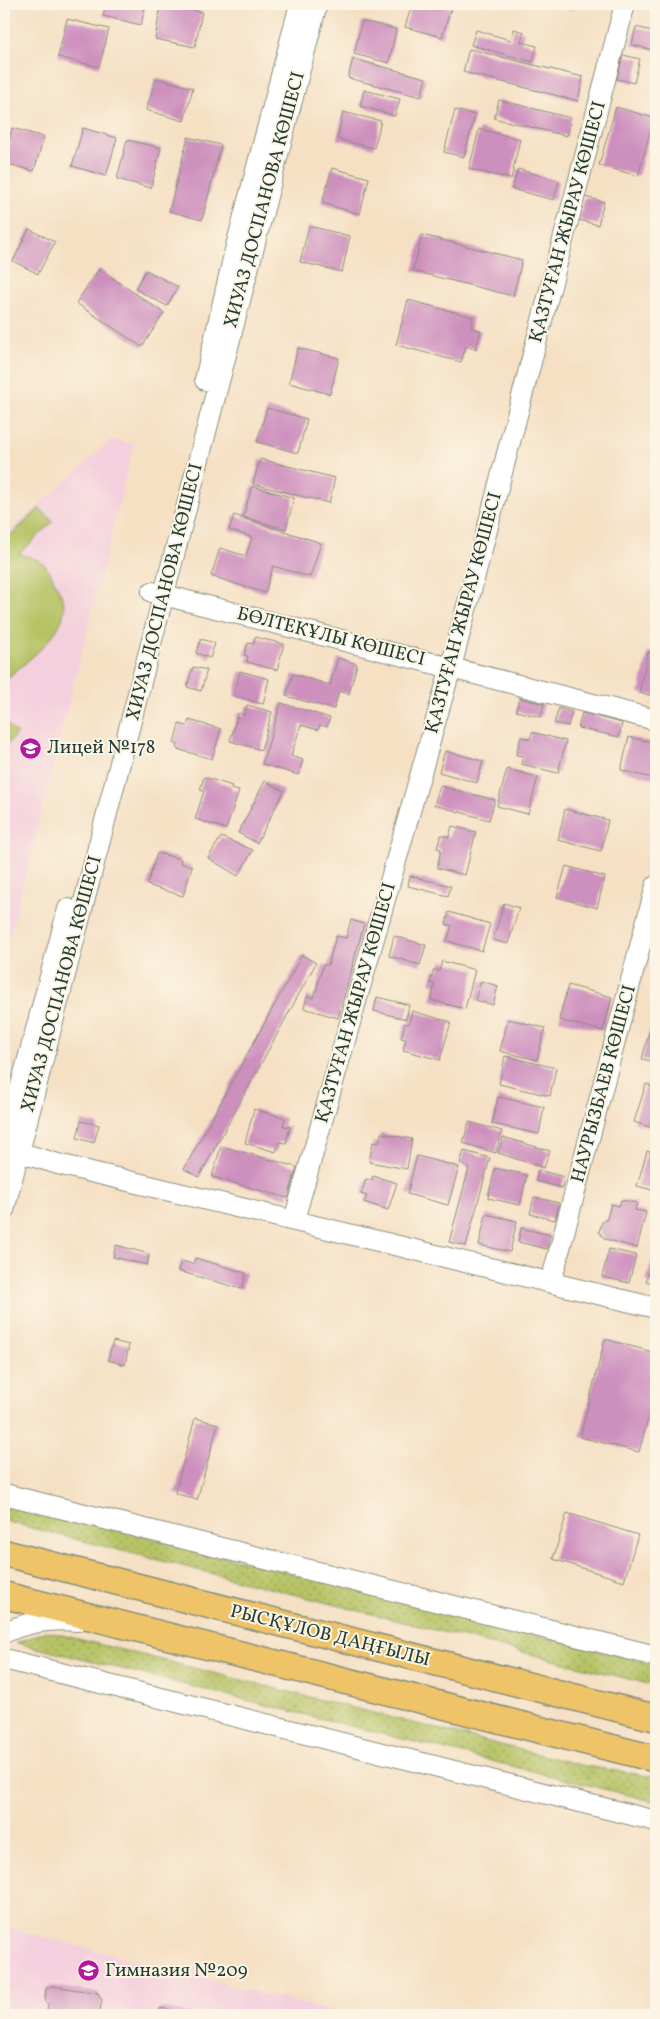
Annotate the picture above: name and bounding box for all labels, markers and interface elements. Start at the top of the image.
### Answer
street label: ХИУАЗ ДОСПАНОВА КӨШЕСІ [218,69,312,331]
street label: ҚАЗТУҒАН ЖЫРАУ КӨШЕСІ [523,98,613,346]
street label: ХИУАЗ ДОСПАНОВА КӨШЕСІ [120,461,210,723]
street label: ҚАЗТУҒАН ЖЫРАУ КӨШЕСІ [419,489,509,737]
street label: БӨЛТЕКҰЛЫ КӨШЕСІ [234,601,428,673]
place label: Лицей №178 [47,735,155,761]
school or university icon: Лицей №178 [19,736,43,760]
street label: ХИУАЗ ДОСПАНОВА КӨШЕСІ [15,853,109,1115]
street label: ҚАЗТУҒАН ЖЫРАУ КӨШЕСІ [309,880,403,1126]
street label: НАУРЫЗБАЕВ КӨШЕСІ [565,982,643,1186]
street label: РЫСҚҰЛОВ ДАҢҒЫЛЫ [227,1599,433,1673]
place label: Гимназия №209 [105,1958,248,1984]
school or university icon: Гимназия №209 [77,1959,101,1983]

